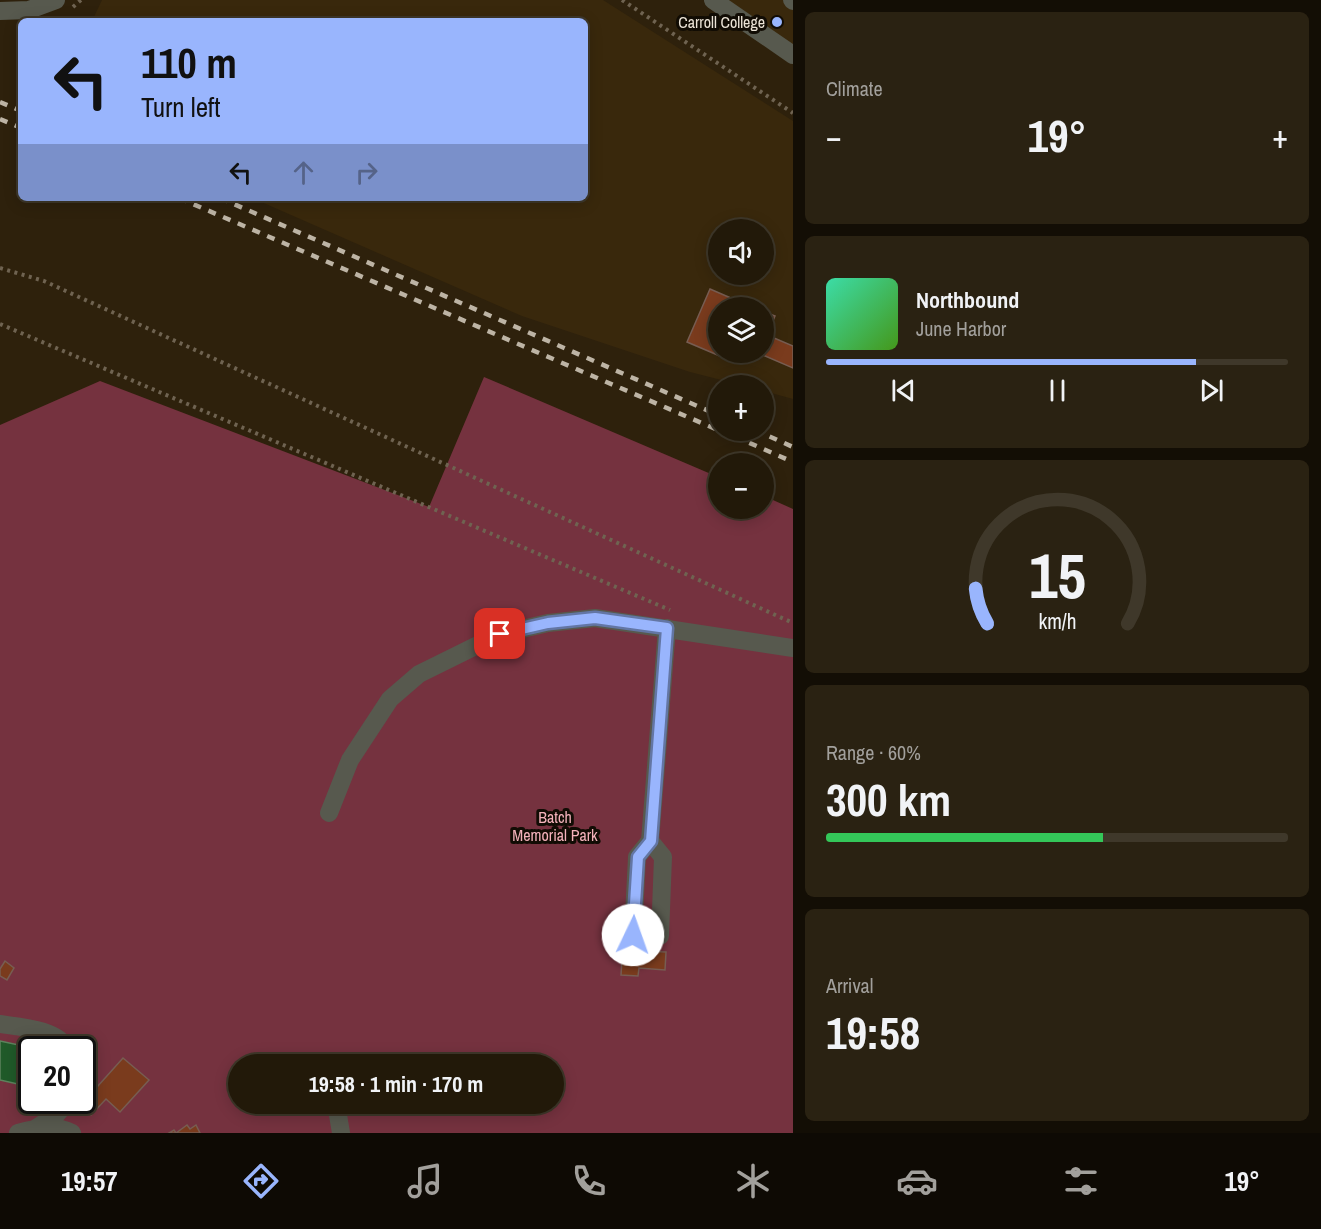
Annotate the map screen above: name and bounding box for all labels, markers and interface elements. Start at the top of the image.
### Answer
place label: Carroll College [678,11,765,33]
marker: Carroll College [770,15,784,29]
text: 110 m [141,35,237,91]
icon: left [42,42,120,120]
text: Climate [826,75,883,102]
text: Turn left [141,89,220,125]
text: 19° [1027,105,1087,166]
text: − [826,114,842,158]
text: + [1272,114,1288,158]
icon: left [224,156,257,189]
icon: ahead [287,156,320,189]
icon: right [350,156,383,189]
map controls [708,219,774,519]
button: sound [708,219,774,285]
text: Northbound [916,285,1019,315]
button: layers [708,297,774,363]
text: June Harbor [916,315,1006,342]
icon: previous [887,374,920,407]
icon: pause [1041,374,1074,407]
icon: next [1195,374,1228,407]
button: + [708,375,774,441]
button: − [708,453,774,519]
text: 15 [1029,533,1085,617]
text: km/h [1038,607,1076,636]
pin [474,608,525,659]
icon: arrive [483,617,516,650]
text: Range · 60% [826,739,921,766]
text: 300 km [826,769,951,830]
park label: Batch Memorial Park [512,806,598,846]
position arrow [601,903,665,967]
text: Arrival [826,972,873,999]
text: 19:58 [826,1002,920,1063]
speed limit sign: 20 [18,1036,96,1114]
text: 19:58 · 1 min · 170 m [309,1069,483,1099]
icon: directions [240,1160,282,1202]
icon: music [404,1160,446,1202]
icon: phone [568,1160,610,1202]
icon: climate [732,1160,774,1202]
icon: car [896,1160,938,1202]
icon: filters [1060,1160,1102,1202]
text: 19:57 [61,1163,118,1199]
text: 19° [1224,1163,1260,1199]

